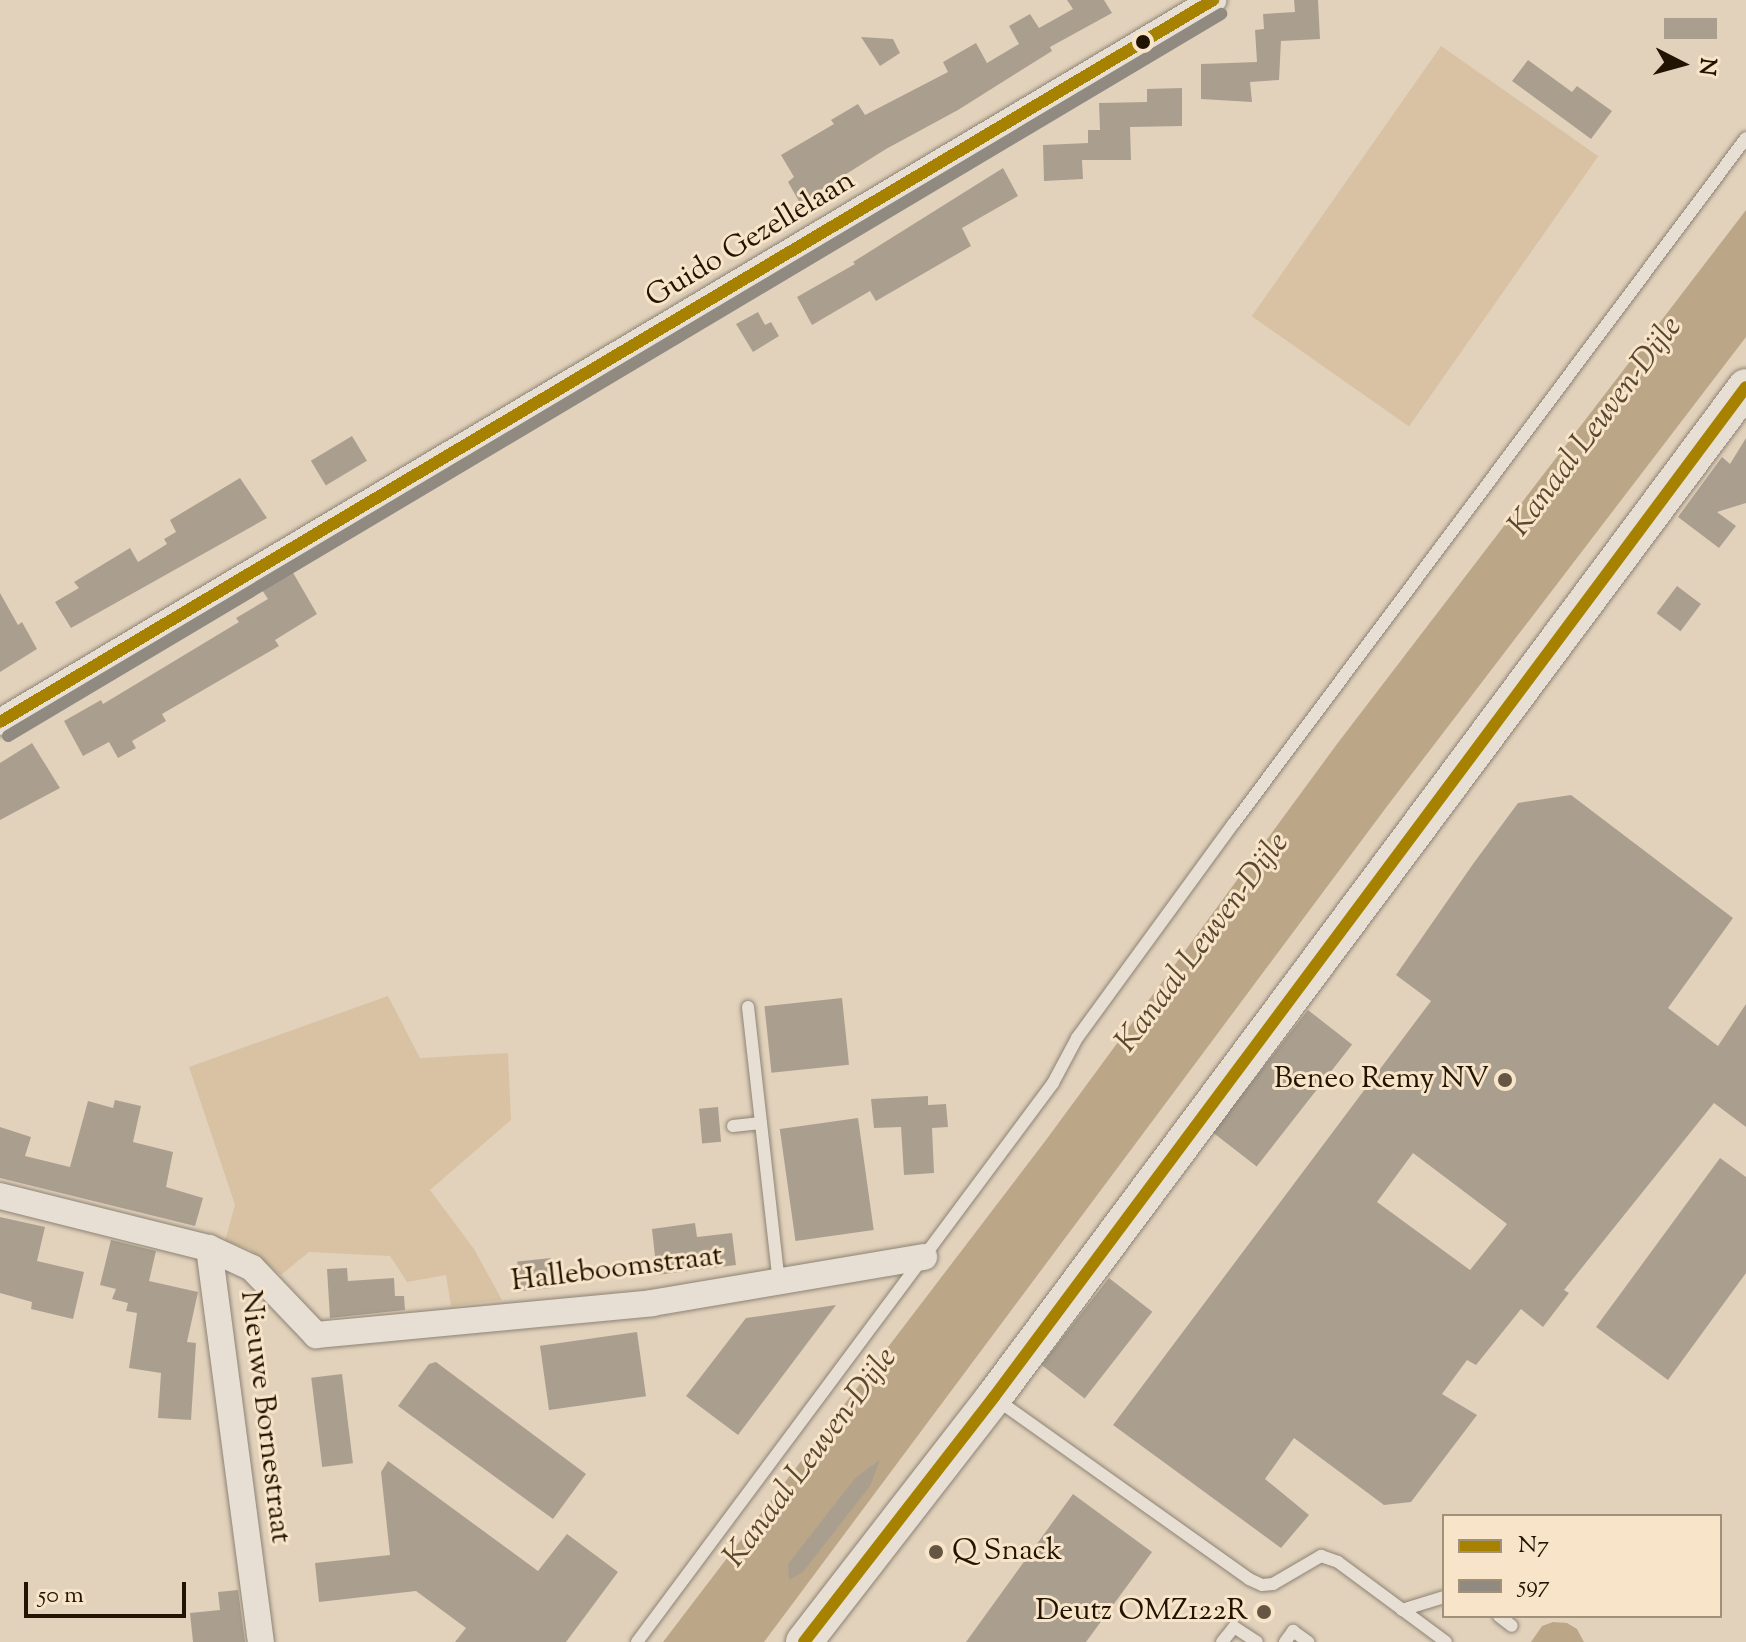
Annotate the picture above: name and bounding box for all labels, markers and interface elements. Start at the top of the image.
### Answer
north arrow [1642,24,1722,104]
unlabelled marker [1135,34,1151,50]
text: N [1689,56,1723,77]
street label: Guido Gezellelaan [640,163,862,317]
water label: Kanaal Leuven-Dijle [1501,310,1691,544]
water label: Kanaal Leuven-Dijle [1108,826,1298,1060]
place label: Beneo Remy NV [1274,1062,1489,1098]
marker: Beneo Remy NV [1496,1071,1514,1089]
street label: Halleboomstraat [509,1239,725,1301]
street label: Nieuwe Bornestraat [231,1289,297,1545]
water label: Kanaal Leuven-Dijle [716,1341,906,1575]
legend [1442,1514,1722,1618]
text: N7 [1518,1529,1549,1563]
place label: Q Snack [952,1534,1062,1570]
marker: Q Snack [927,1543,945,1561]
scale bar [28,1566,190,1616]
text: 597 [1518,1569,1550,1603]
text: 50 m [38,1579,84,1613]
place label: Deutz OMZ122R [1036,1594,1248,1630]
marker: Deutz OMZ122R [1255,1603,1273,1621]

